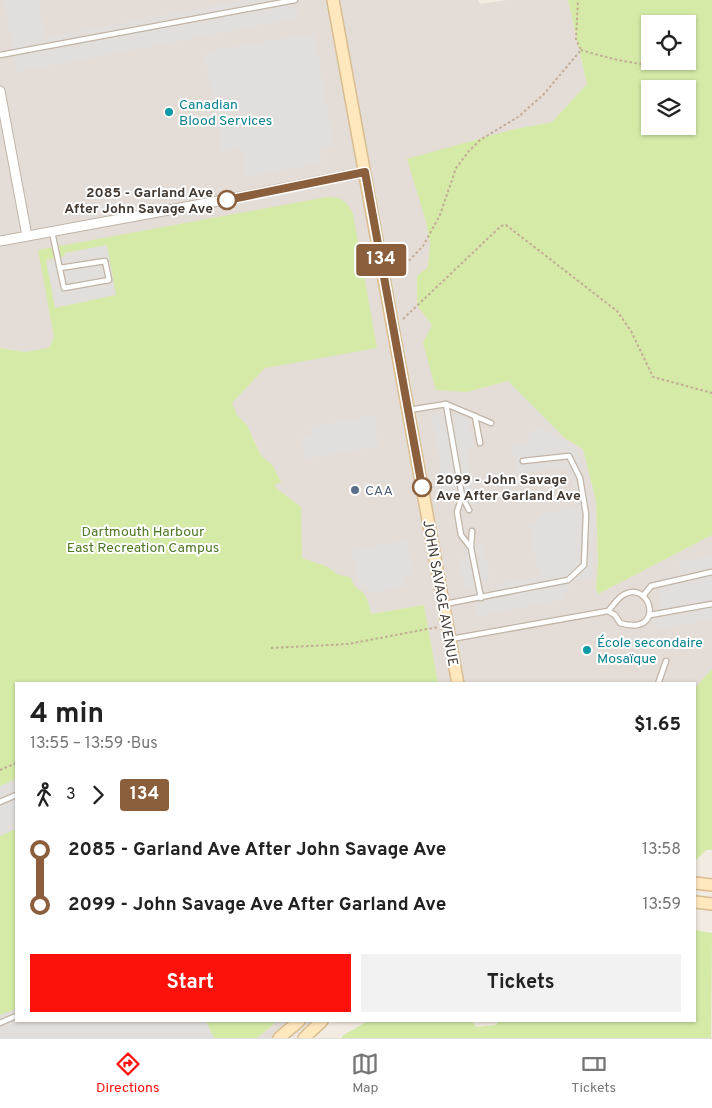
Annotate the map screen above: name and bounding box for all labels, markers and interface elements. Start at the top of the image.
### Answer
map controls [641,15,696,135]
button: locate [641,15,696,70]
button: layers [641,80,696,135]
place label: Canadian Blood Services [179,97,272,130]
marker: Canadian Blood Services [163,106,175,118]
place label: 2085 - Garland Ave After John Savage Ave [64,185,213,218]
marker: 2085 - Garland Ave After John Savage Ave [217,190,237,210]
line badge: 134 [352,244,410,276]
text: 134 [366,248,396,271]
place label: 2099 - John Savage Ave After Garland Ave [436,472,581,505]
marker: 2099 - John Savage Ave After Garland Ave [412,477,432,497]
place label: CAA [365,483,393,500]
marker: CAA [349,484,361,496]
street label: JOHN SAVAGE AVENUE [418,519,461,668]
park label: Dartmouth Harbour East Recreation Campus [67,524,219,557]
place label: École secondaire Mosaïque [597,634,703,668]
marker: École secondaire Mosaïque [581,644,593,656]
text: 4 min [30,697,104,733]
text: $1.65 [634,713,681,737]
text: 13:55 – 13:59 · Bus [30,734,158,754]
icon: walk [30,781,58,809]
icon: forward [84,781,112,809]
text: 134 [130,783,159,806]
text: 3 [66,785,76,805]
text: 2085 - Garland Ave After John Savage Ave [68,838,446,862]
text: 13:58 [642,840,681,860]
text: 2099 - John Savage Ave After Garland Ave [68,893,446,917]
text: 13:59 [642,895,681,915]
button: Start [30,954,351,1012]
button: Tickets [361,954,681,1012]
tab: Directions [96,1050,160,1097]
tab: Map [351,1050,379,1097]
tab: Tickets [571,1050,616,1097]

